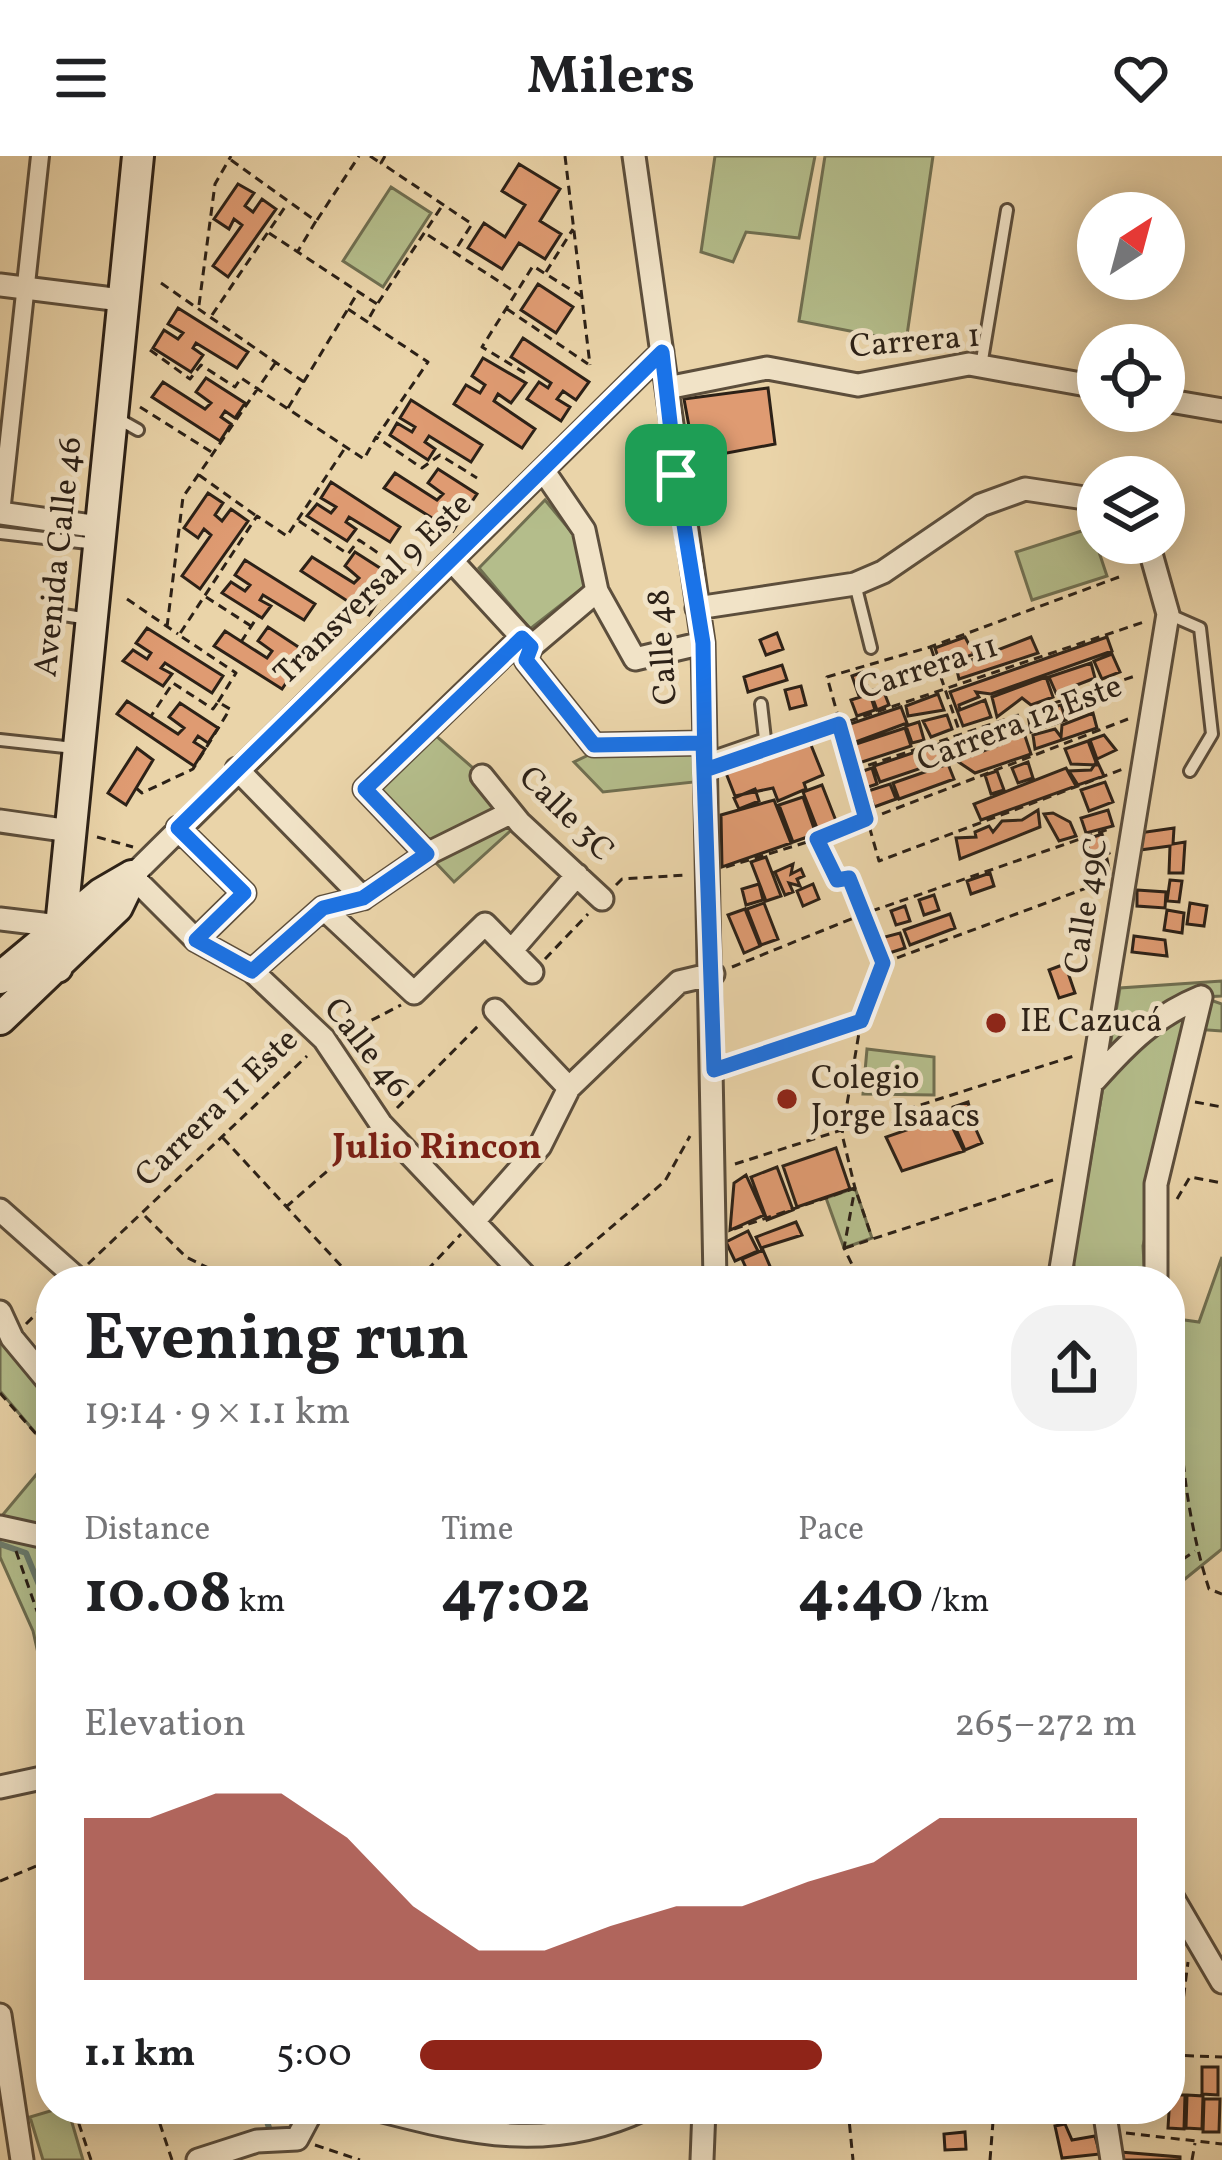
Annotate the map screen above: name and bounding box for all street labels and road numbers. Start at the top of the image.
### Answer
street label: Carrera 1 [848,314,982,372]
street label: Avenida Calle 46 [25,435,95,679]
street label: Transversal 9 Este [265,483,483,697]
street label: Calle 48 [637,588,691,706]
street label: Carrera 11 [854,625,1004,713]
street label: Carrera 12 Este [911,665,1129,785]
street label: Calle 3C [507,757,623,873]
street label: Calle 49C [1055,835,1121,977]
street label: Calle 46 [311,989,419,1109]
street label: Carrera 11 Este [126,1019,310,1199]

